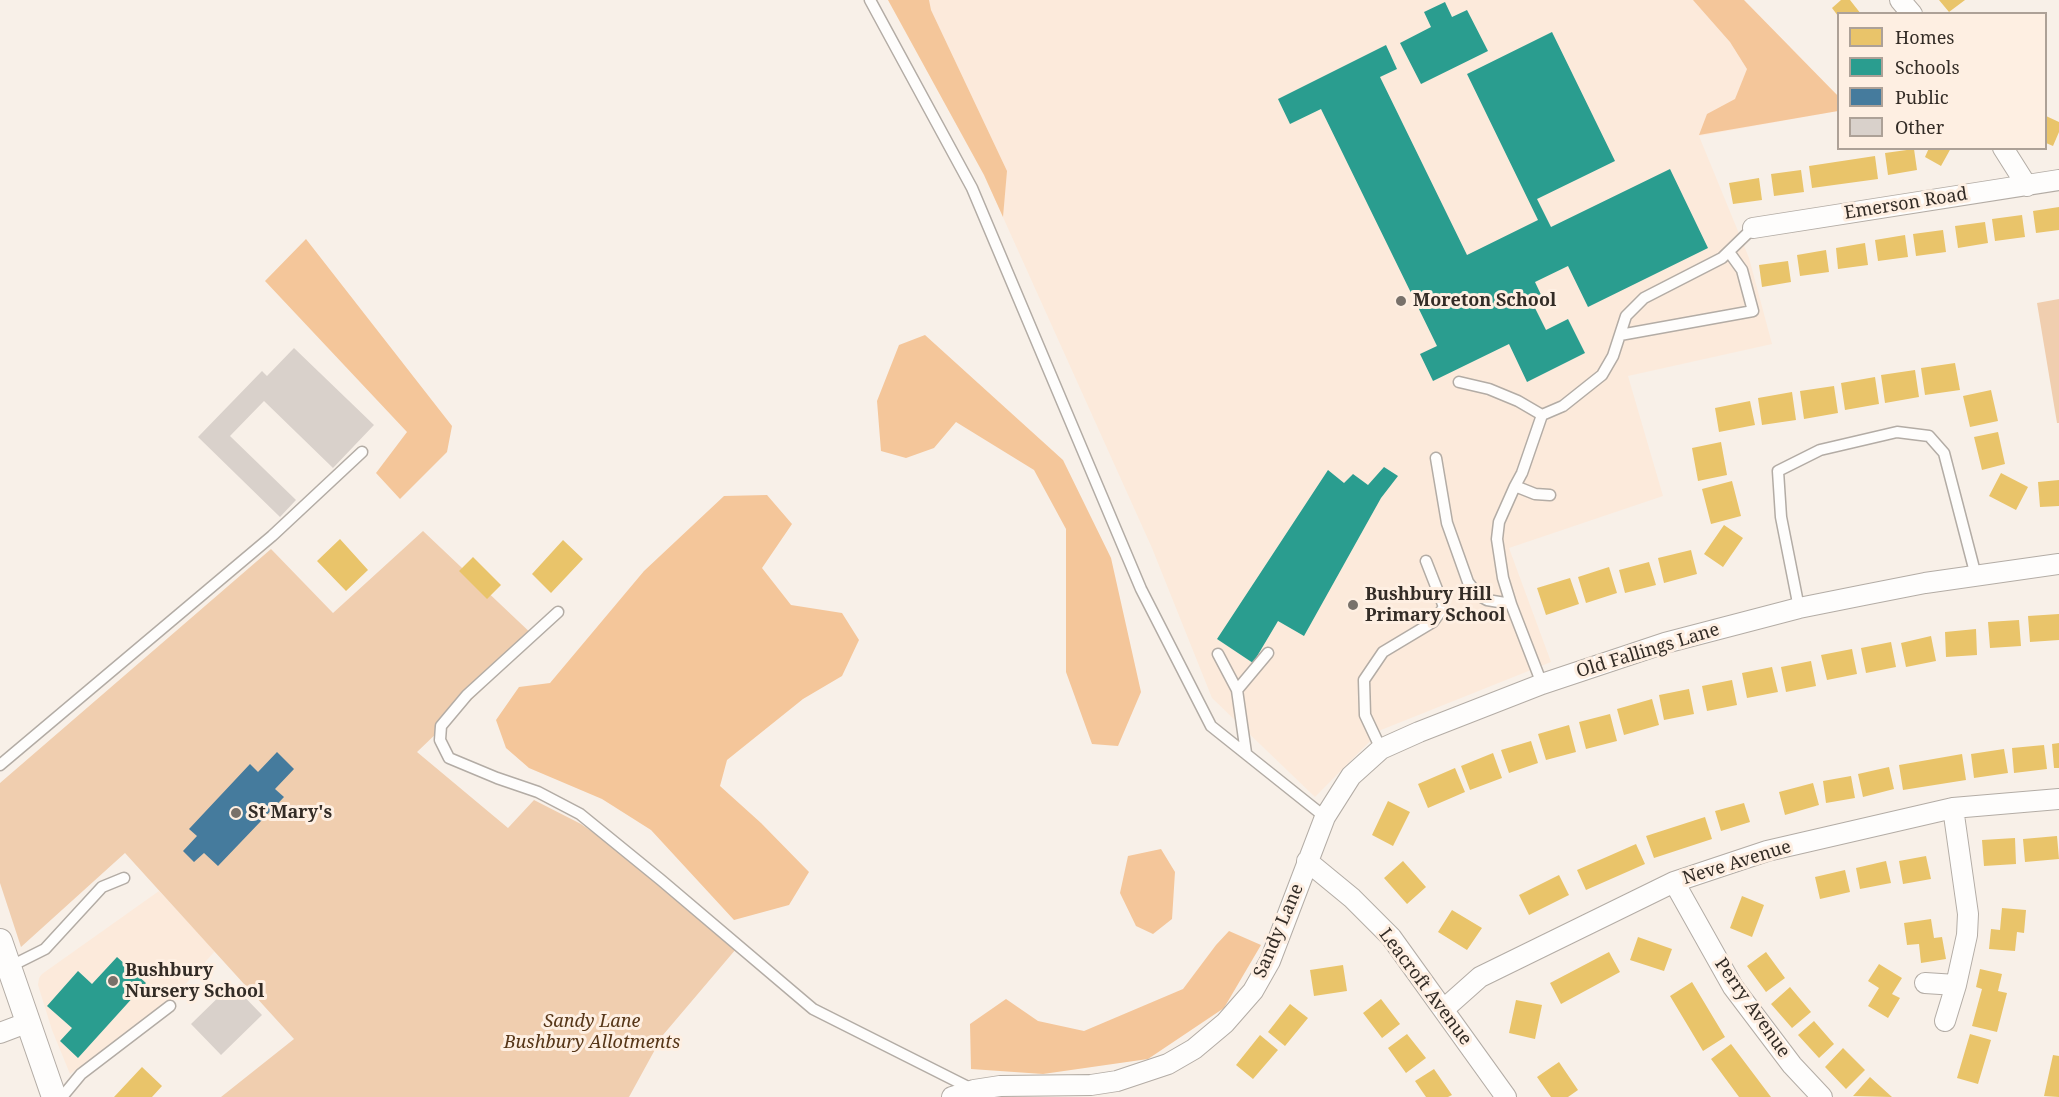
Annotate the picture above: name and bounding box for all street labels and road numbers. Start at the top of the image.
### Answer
street label: Emerson Road [1843,184,1969,224]
street label: Old Fallings Lane [1574,619,1722,683]
street label: Neve Avenue [1680,836,1794,890]
street label: Sandy Lane [1250,881,1308,981]
street label: Leacroft Avenue [1374,924,1476,1050]
street label: Perry Avenue [1710,954,1794,1062]

